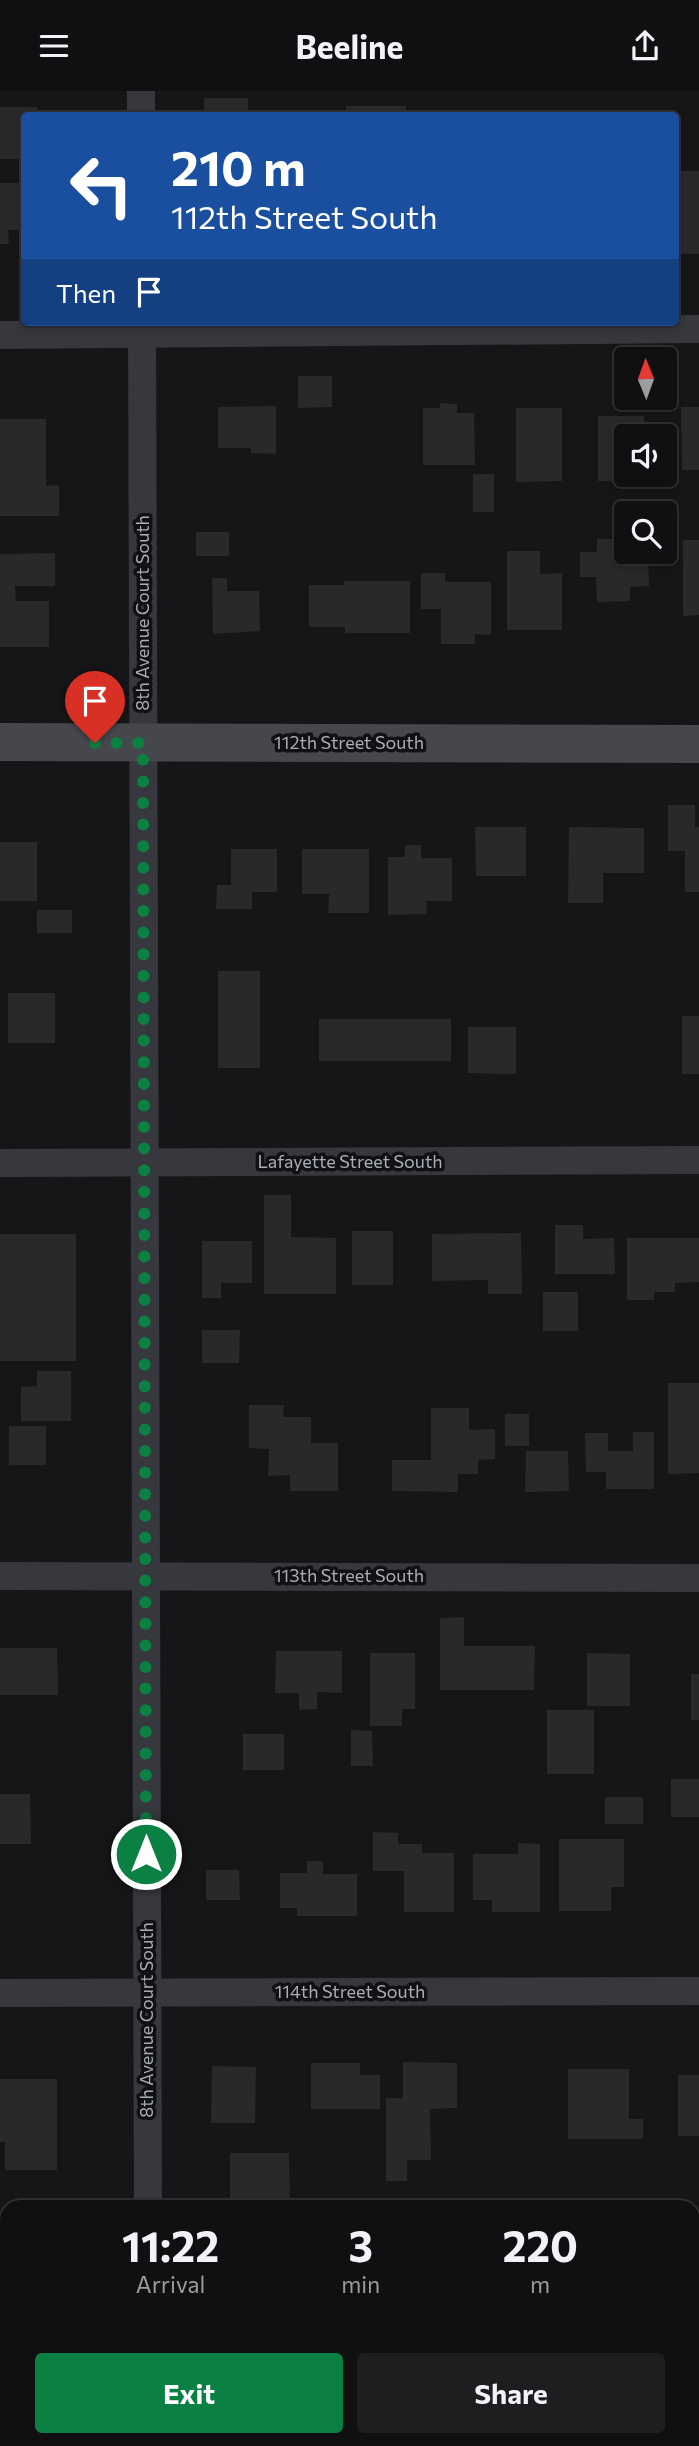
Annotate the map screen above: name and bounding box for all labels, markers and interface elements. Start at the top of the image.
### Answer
text: Beeline [296,26,403,66]
icon: menu [35,27,73,65]
icon: share [626,27,664,65]
text: 210 m [171,136,306,196]
icon: left [56,140,147,231]
text: 112th Street South [171,196,437,236]
icon: arrive [130,273,168,311]
text: Then [56,277,116,308]
north arrow [614,347,677,409]
map controls [614,347,677,564]
button: sound [614,424,677,487]
button: search [614,501,677,564]
street label: 8th Avenue Court South [131,515,153,711]
pin [65,671,125,743]
icon: arrive [76,682,114,720]
street label: 112th Street South [274,731,424,753]
street label: Lafayette Street South [257,1150,443,1172]
street label: 113th Street South [274,1564,424,1586]
position arrow [109,1817,183,1891]
street label: 8th Avenue Court South [135,1922,157,2118]
street label: 114th Street South [275,1980,425,2002]
text: 11:22 [122,2219,219,2271]
text: 3 [348,2219,373,2271]
text: 220 [502,2219,578,2271]
text: Arrival [136,2270,205,2298]
text: min [341,2270,380,2298]
text: m [530,2270,550,2298]
button: Exit [35,2353,343,2433]
button: Share [357,2353,665,2433]

